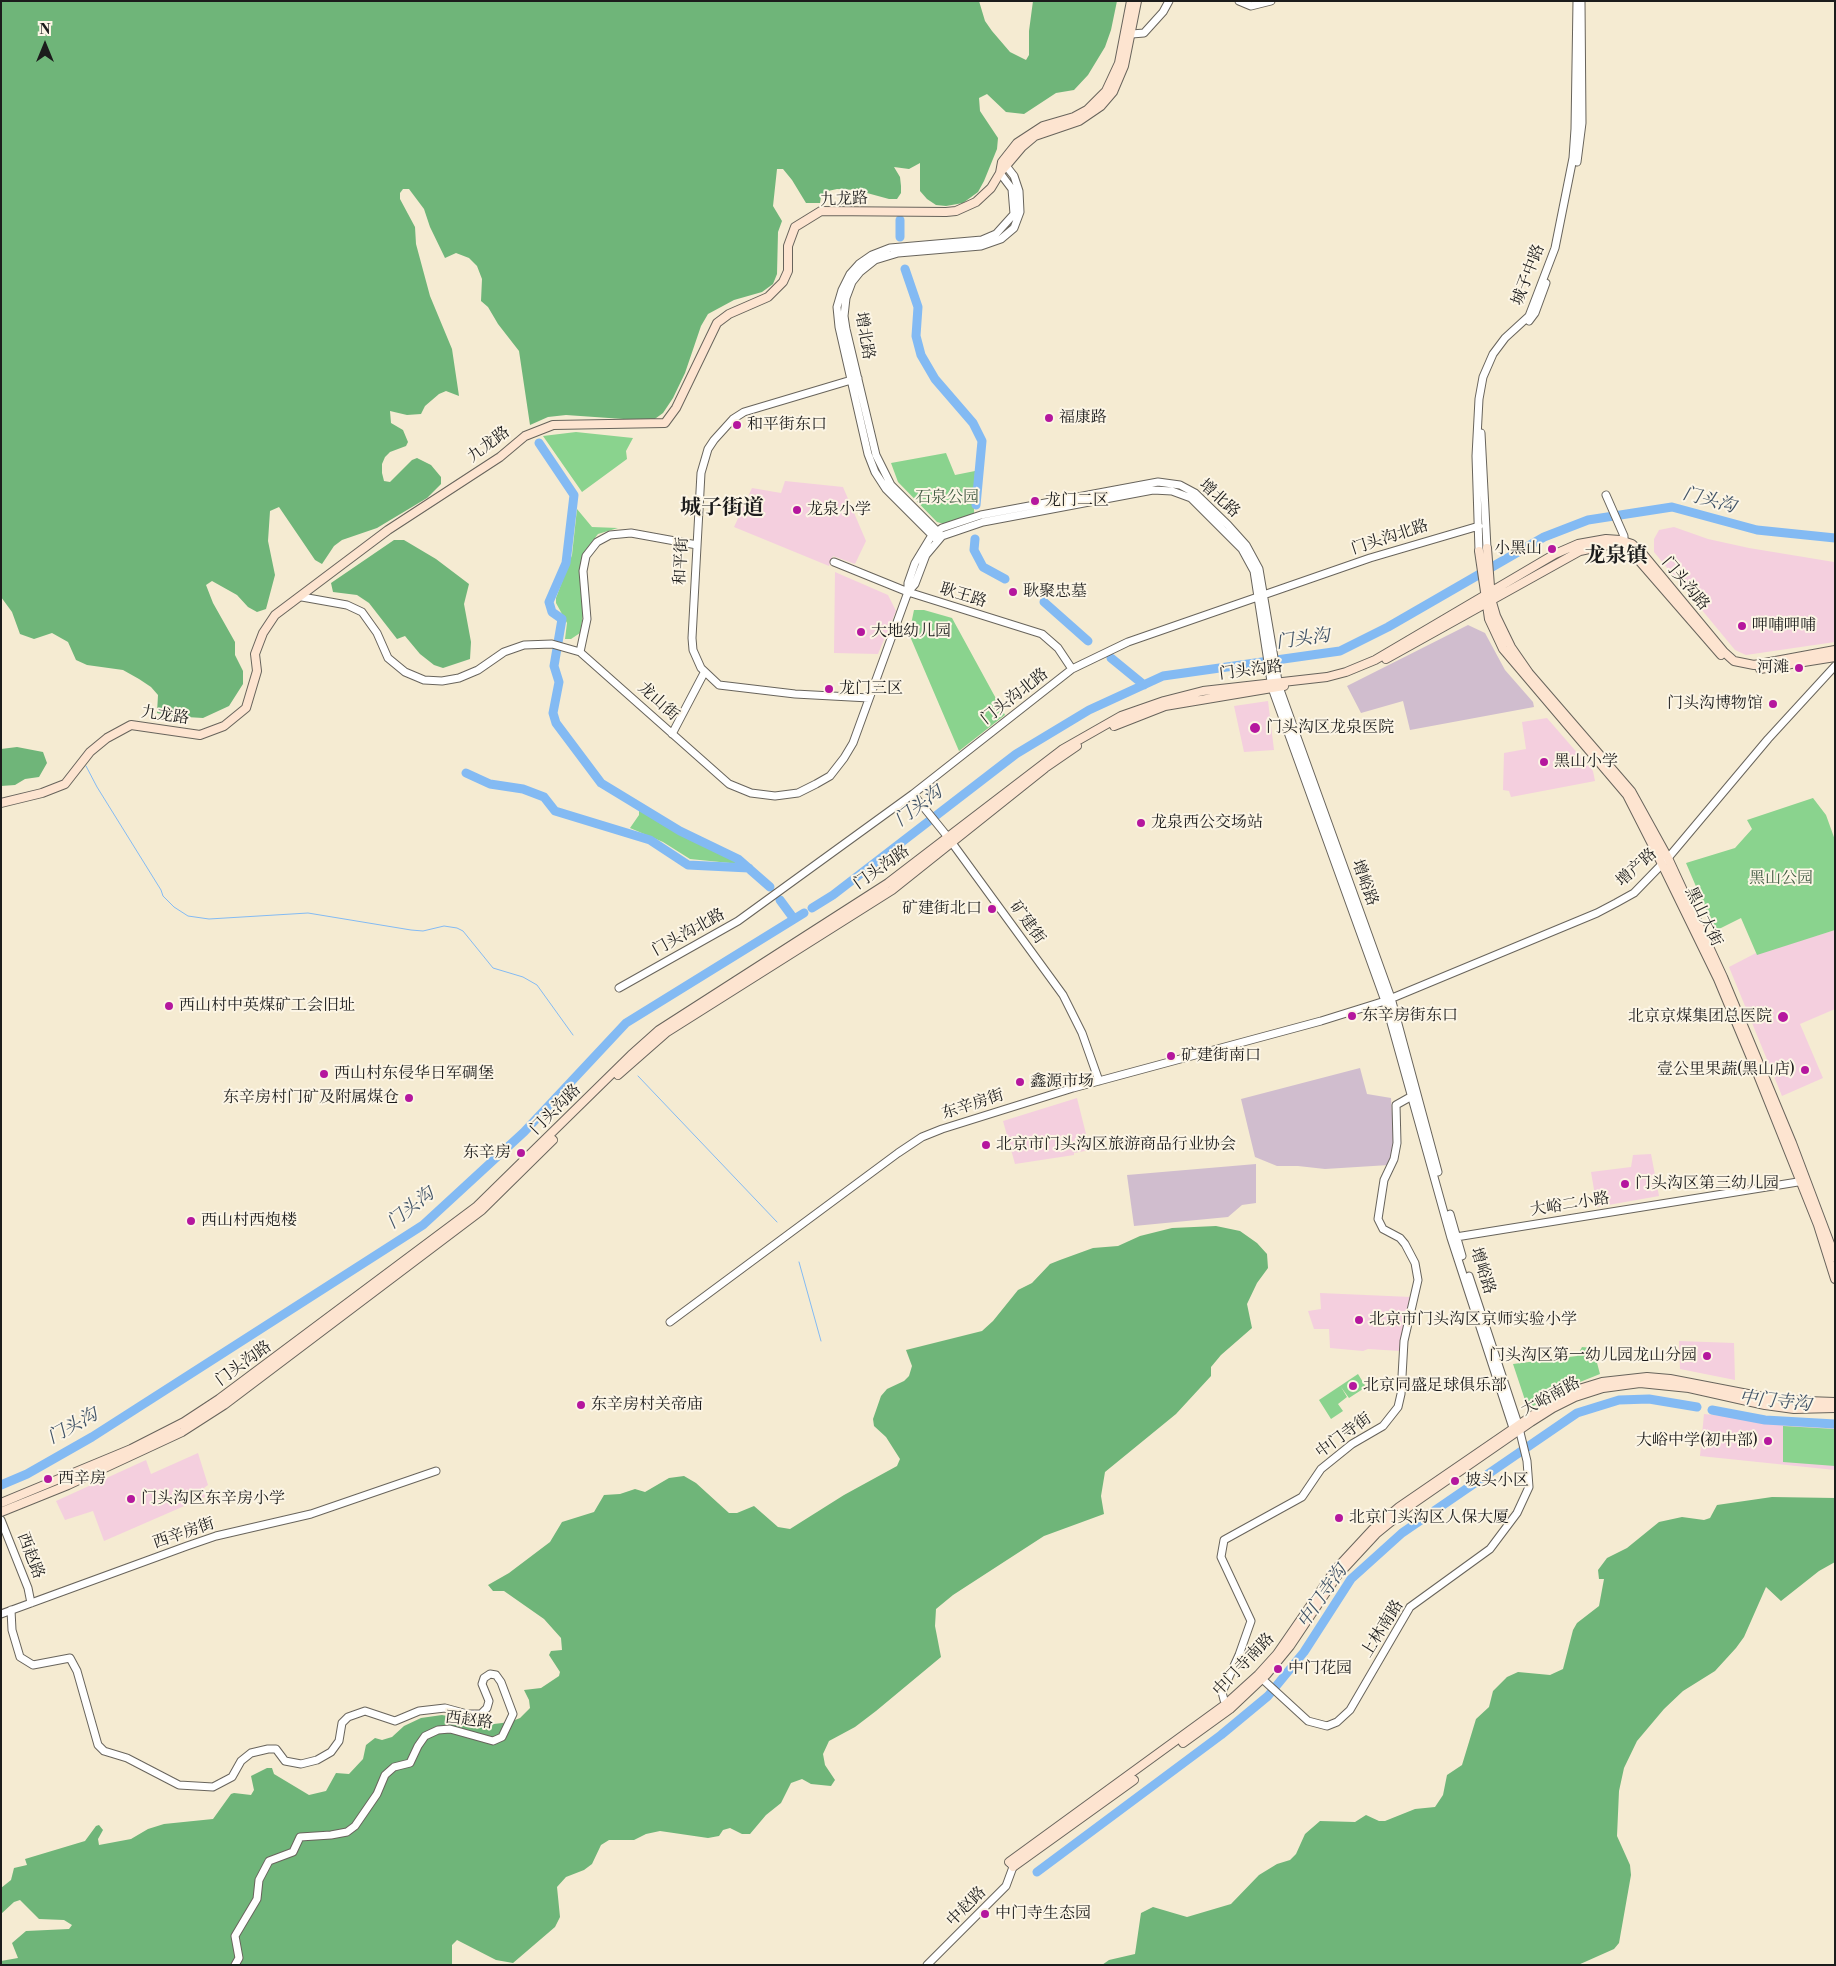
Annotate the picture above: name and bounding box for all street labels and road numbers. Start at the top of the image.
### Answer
street label: 九龙路 [820,189,868,211]
street label: 城子中路 [1509,242,1549,308]
street label: 增北路 [850,311,878,361]
street label: 九龙路 [464,423,514,467]
street label: 增北路 [1195,476,1243,522]
street label: 门头沟北路 [1349,517,1431,559]
street label: 和平街 [671,537,693,585]
street label: 门头沟路 [1657,553,1713,615]
street label: 耿王路 [937,580,989,612]
street label: 门头沟路 [1218,658,1284,684]
street label: 门头沟北路 [978,665,1052,729]
street label: 龙山街 [634,679,682,725]
street label: 九龙路 [140,703,190,729]
street label: 门头沟路 [850,842,914,894]
street label: 增产路 [1613,845,1661,891]
street label: 增峪路 [1347,857,1381,909]
street label: 黑山大街 [1680,884,1726,950]
street label: 矿建街 [1005,898,1049,948]
street label: 门头沟北路 [649,905,729,961]
street label: 门头沟路 [527,1081,585,1139]
street label: 东辛房街 [940,1086,1006,1124]
street label: 大峪二小路 [1529,1189,1611,1221]
street label: 增峪路 [1465,1245,1499,1297]
street label: 门头沟路 [212,1337,276,1391]
street label: 大峪南路 [1518,1374,1584,1420]
street label: 中门寺街 [1312,1409,1376,1463]
street label: 西辛房街 [151,1515,217,1553]
street label: 西赵路 [12,1530,48,1582]
street label: 上林南路 [1358,1597,1408,1661]
street label: 中门寺南路 [1209,1630,1279,1700]
street label: 西赵路 [444,1709,494,1733]
street label: 中赵路 [943,1883,991,1931]

